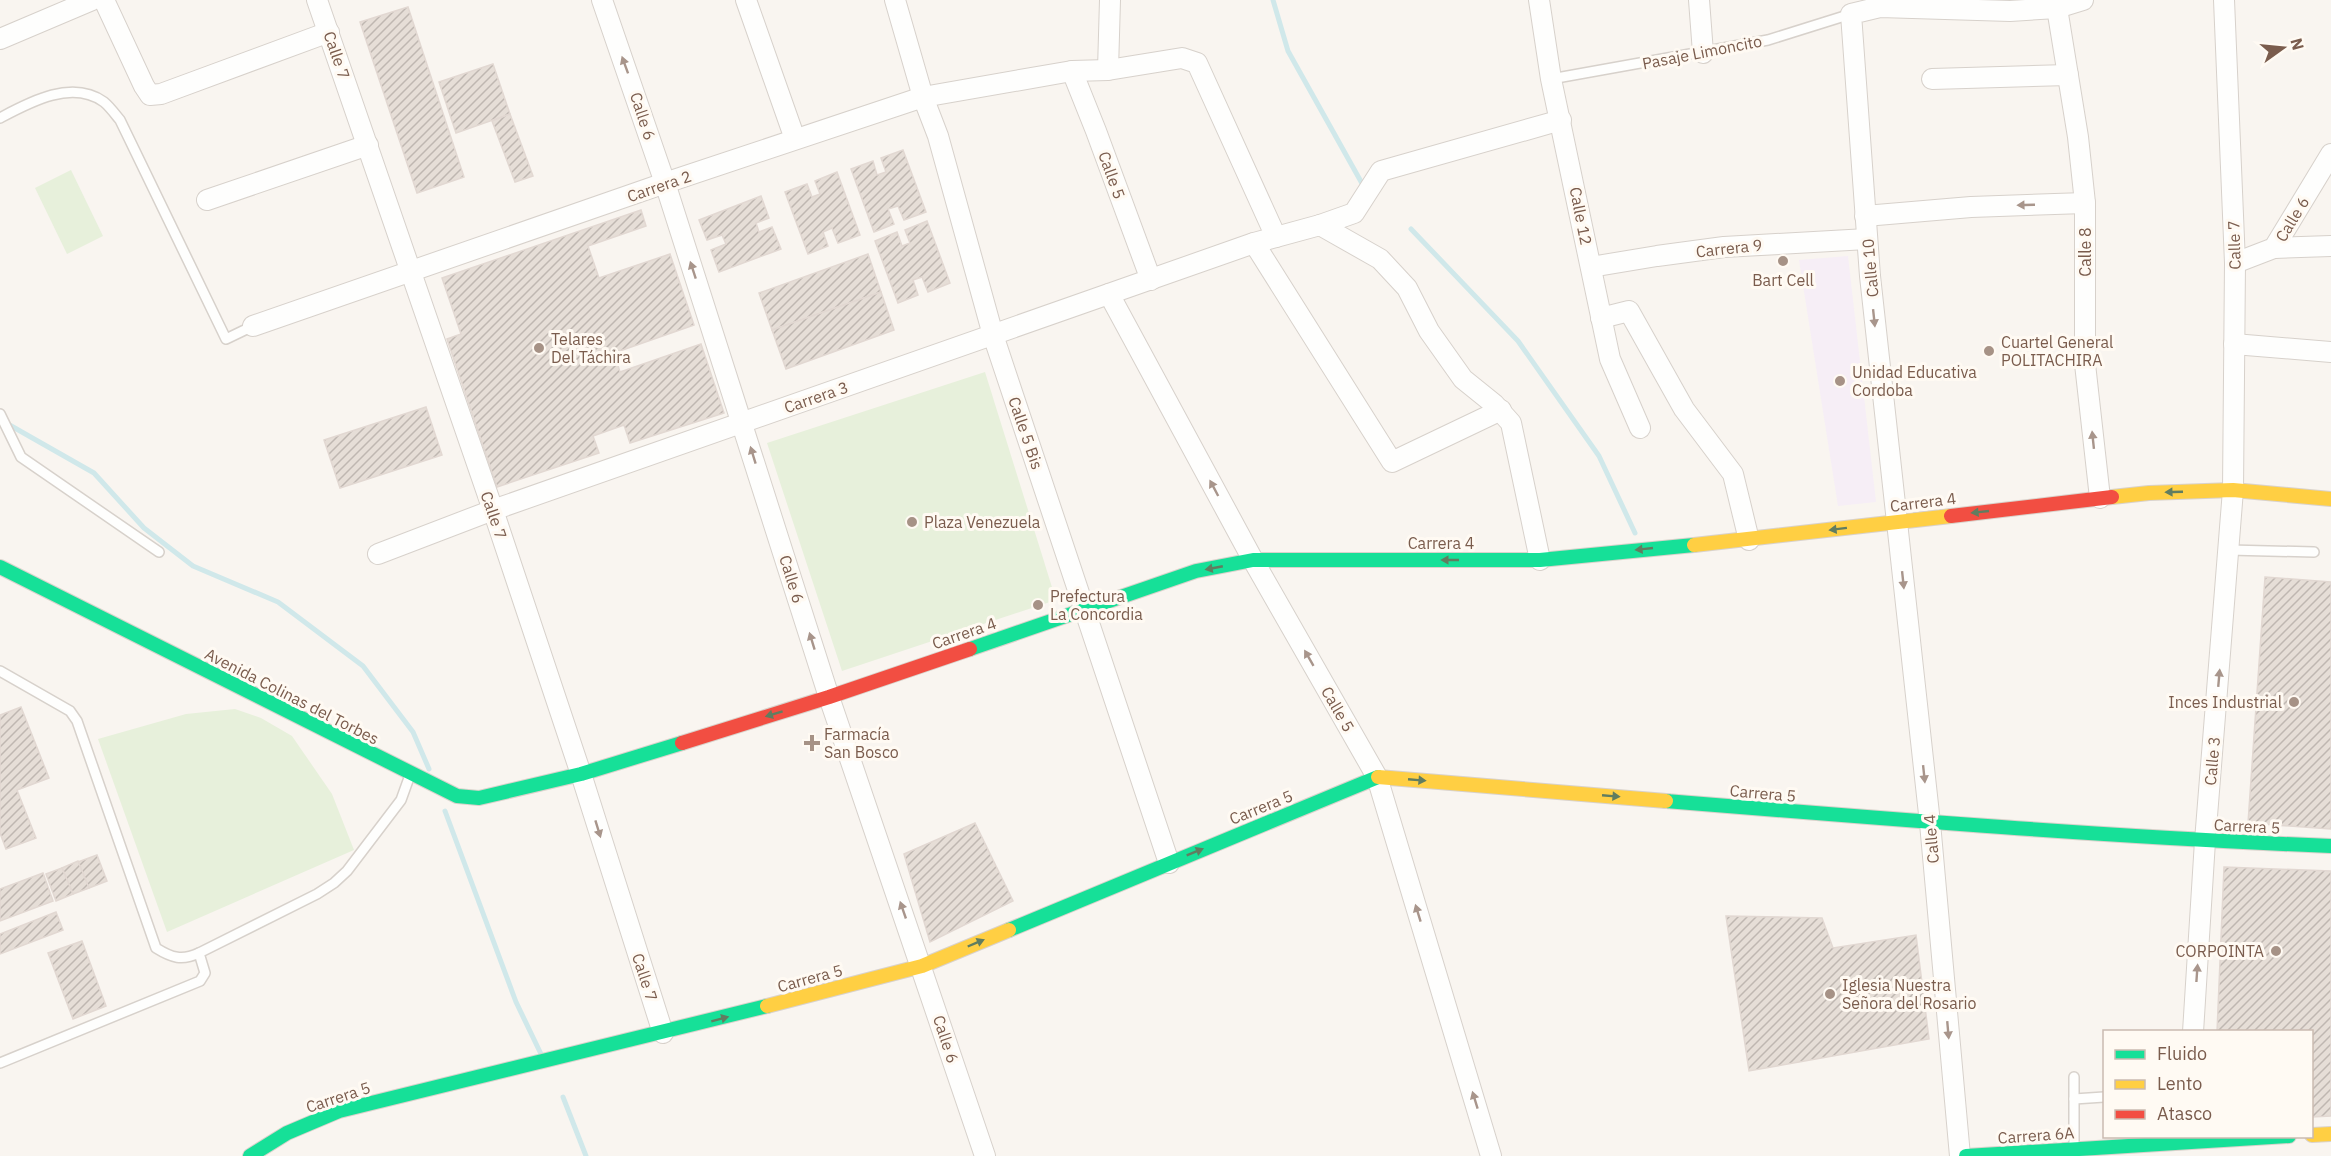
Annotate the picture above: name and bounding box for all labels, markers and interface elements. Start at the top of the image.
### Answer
north arrow [2253,18,2313,78]
street label: Calle 7 [320,28,354,82]
street label: Pasaje Limoncito [1640,31,1764,73]
text: N [2286,36,2309,52]
one-way arrow [620,56,630,74]
street label: Calle 6 [626,89,660,143]
street label: Calle 5 [1094,148,1130,202]
street label: Carrera 2 [624,166,694,206]
street label: Calle 12 [1566,185,1596,247]
street label: Calle 6 [2271,193,2313,245]
one-way arrow [2017,200,2036,209]
street label: Calle 7 [2223,220,2245,270]
street label: Calle 8 [2075,227,2095,277]
street label: Carrera 9 [1695,235,1763,261]
street label: Calle 10 [1857,238,1883,298]
marker: Bart Cell [1776,254,1790,268]
one-way arrow [688,261,698,279]
place label: Bart Cell [1752,270,1814,290]
one-way arrow [1869,308,1879,327]
place label: Telares Del Táchira [551,329,631,367]
place label: Cuartel General POLITACHIRA [2001,332,2113,370]
marker: Telares Del Táchira [532,341,546,355]
marker: Cuartel General POLITACHIRA [1982,344,1996,358]
place label: Unidad Educativa Cordoba [1852,362,1977,400]
marker: Unidad Educativa Cordoba [1833,374,1847,388]
street label: Carrera 3 [781,377,851,417]
street label: Calle 5 Bis [1004,394,1048,472]
one-way arrow [2089,431,2098,450]
one-way arrow [748,446,758,464]
one-way arrow [1209,480,1219,497]
street label: Calle 7 [477,488,511,542]
street label: Carrera 4 [1889,488,1957,516]
one-way arrow [2165,488,2184,497]
one-way arrow [1971,507,1990,517]
place label: Plaza Venezuela [924,512,1041,532]
marker: Plaza Venezuela [905,515,919,529]
one-way arrow [1829,524,1848,534]
street label: Carrera 4 [1408,533,1474,553]
one-way arrow [1635,544,1654,554]
street label: Calle 6 [775,553,809,605]
one-way arrow [1441,555,1460,565]
one-way arrow [1204,564,1223,573]
one-way arrow [1898,570,1908,589]
place label: Prefectura La Concordia [1050,586,1143,624]
marker: Prefectura La Concordia [1031,598,1045,612]
street label: Carrera 4 [929,613,999,653]
one-way arrow [807,632,816,650]
street label: Avenida Colinas del Torbes [202,643,382,749]
one-way arrow [1304,650,1314,667]
one-way arrow [2214,668,2224,687]
street label: Calle 5 [1317,683,1359,735]
place label: Inces Industrial [2168,692,2282,712]
marker: Inces Industrial [2287,695,2301,709]
one-way arrow [765,710,783,719]
place label: Farmacía San Bosco [824,724,899,762]
marker: Farmacía San Bosco [805,736,819,750]
street label: Calle 3 [2200,736,2224,786]
one-way arrow [1919,764,1929,783]
one-way arrow [1407,775,1426,785]
street label: Carrera 5 [1729,780,1797,806]
street label: Carrera 5 [1226,785,1296,829]
one-way arrow [1601,792,1620,801]
street label: Calle 4 [1919,814,1943,864]
street label: Carrera 5 [2213,814,2281,838]
one-way arrow [594,821,603,839]
one-way arrow [1186,847,1204,857]
one-way arrow [898,901,907,919]
one-way arrow [1413,904,1422,922]
one-way arrow [967,938,985,947]
place label: CORPOINTA [2176,941,2264,961]
marker: CORPOINTA [2269,944,2283,958]
street label: Calle 7 [628,950,662,1004]
street label: Carrera 5 [775,960,845,996]
one-way arrow [2192,964,2202,983]
place label: Iglesia Nuestra Señora del Rosario [1842,975,1977,1013]
marker: Iglesia Nuestra Señora del Rosario [1823,987,1837,1001]
street label: Calle 6 [929,1012,963,1066]
one-way arrow [711,1013,729,1023]
one-way arrow [1944,1021,1953,1040]
legend [2103,1030,2313,1138]
text: Fluido [2157,1042,2207,1065]
text: Lento [2157,1072,2202,1095]
street label: Carrera 5 [303,1077,373,1117]
one-way arrow [1470,1091,1479,1109]
text: Atasco [2157,1102,2212,1125]
street label: Carrera 6A [1997,1122,2075,1148]

